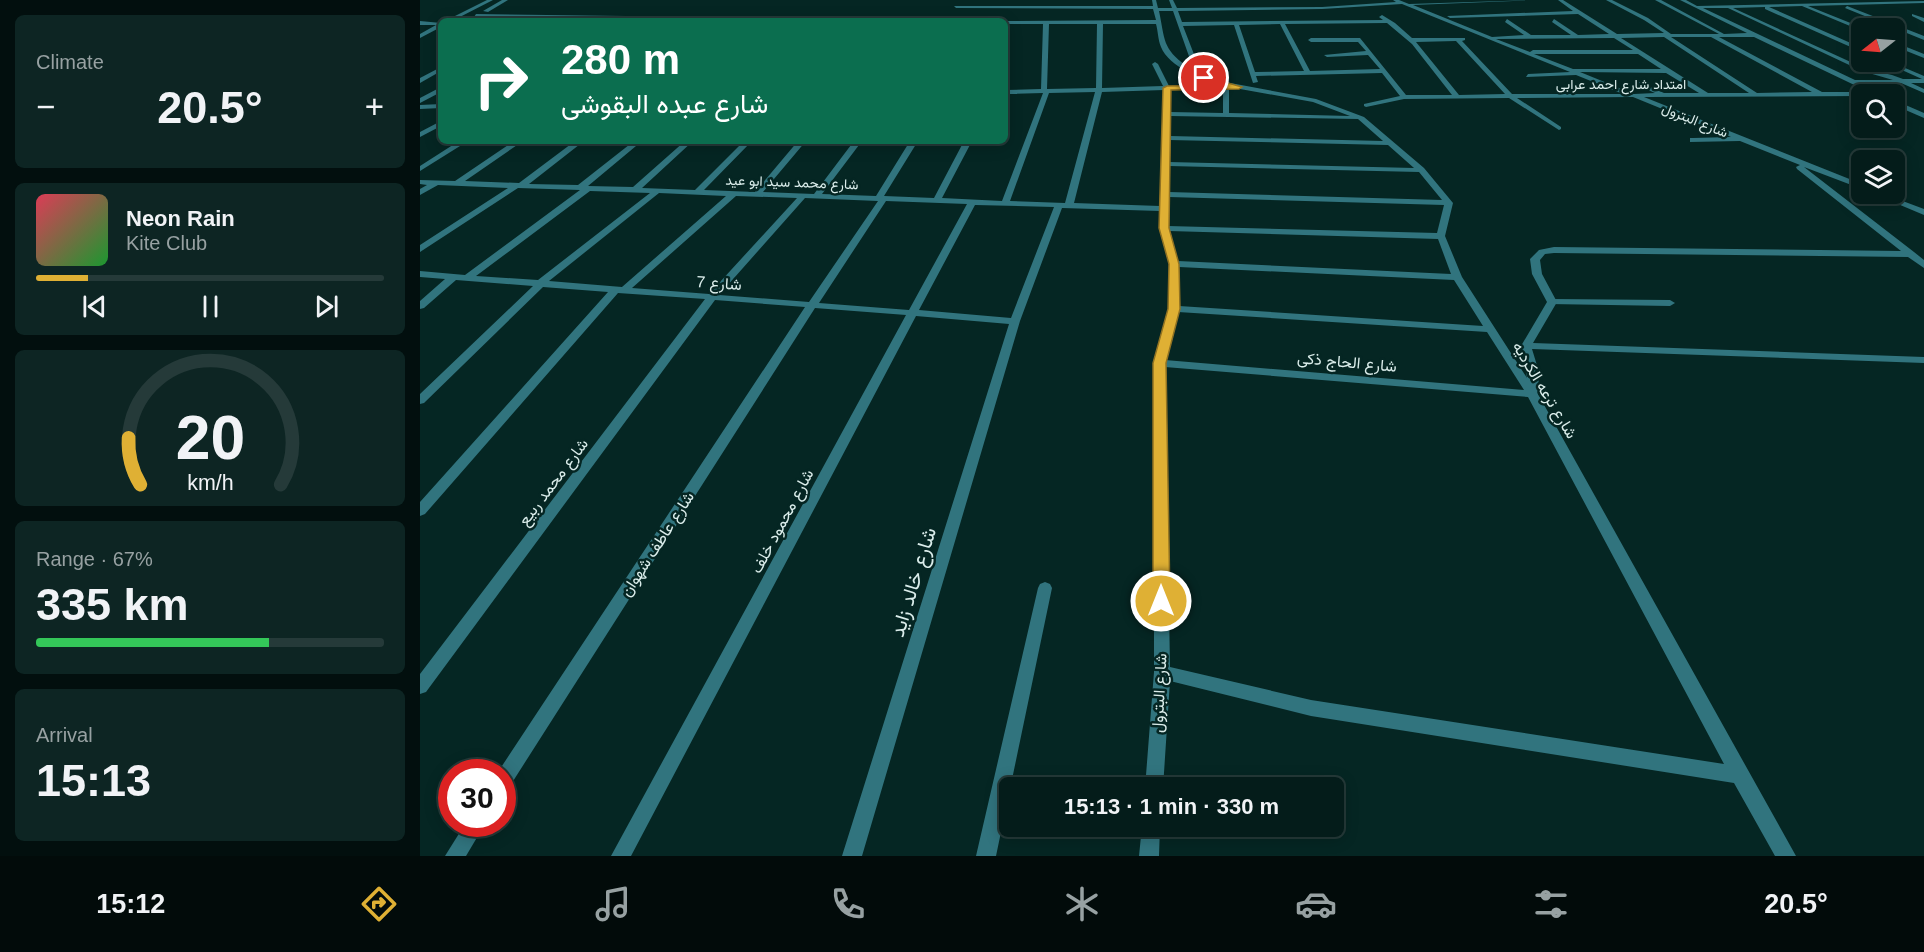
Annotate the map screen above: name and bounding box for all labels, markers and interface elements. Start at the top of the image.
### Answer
north arrow [1851,18,1905,72]
map controls [1851,18,1905,204]
text: 280 m [561,36,680,83]
icon: right [462,42,540,120]
text: Climate [36,51,104,73]
pin [1178,52,1229,103]
icon: arrive [1187,61,1220,94]
street label: امتداد شارع احمد عرابى [1556,76,1686,95]
text: 20.5° [157,82,263,133]
button: search [1851,84,1905,138]
text: − [36,88,55,125]
text: + [365,88,384,125]
text: شارع عبده البقوشى [561,89,768,119]
street label: شارع البترول [1659,100,1730,143]
button: layers [1851,150,1905,204]
street label: شارع محمد سيد ابو عيد [725,172,859,195]
text: Neon Rain [126,206,235,231]
text: Kite Club [126,232,207,254]
street label: شارع 7 [695,273,742,296]
icon: previous [78,290,111,323]
icon: pause [194,290,227,323]
icon: next [310,290,343,323]
street label: شارع ترعه الكرديه [1507,339,1581,443]
street label: شارع الحاج ذكى [1296,349,1398,378]
text: 20 [175,403,245,472]
street label: شارع محمد ربيع [515,435,594,531]
street label: شارع محمود خلف [747,466,819,577]
text: km/h [187,471,233,495]
street label: شارع عاطف شهوان [617,489,700,601]
street label: شارع خالد زايد [886,525,943,640]
text: Range · 67% [36,548,153,570]
position arrow [1129,569,1193,633]
text: 335 km [36,579,189,630]
street label: شارع البترول [1148,653,1173,733]
text: Arrival [36,724,93,746]
text: 15:13 [36,755,151,806]
speed limit sign: 30 [438,759,516,837]
text: 15:13 · 1 min · 330 m [1064,794,1279,819]
icon: directions [358,883,400,925]
icon: music [592,883,634,925]
icon: phone [827,883,869,925]
icon: climate [1061,883,1103,925]
icon: car [1295,883,1337,925]
icon: filters [1530,883,1572,925]
text: 15:12 [96,889,165,919]
text: 20.5° [1764,889,1828,919]

